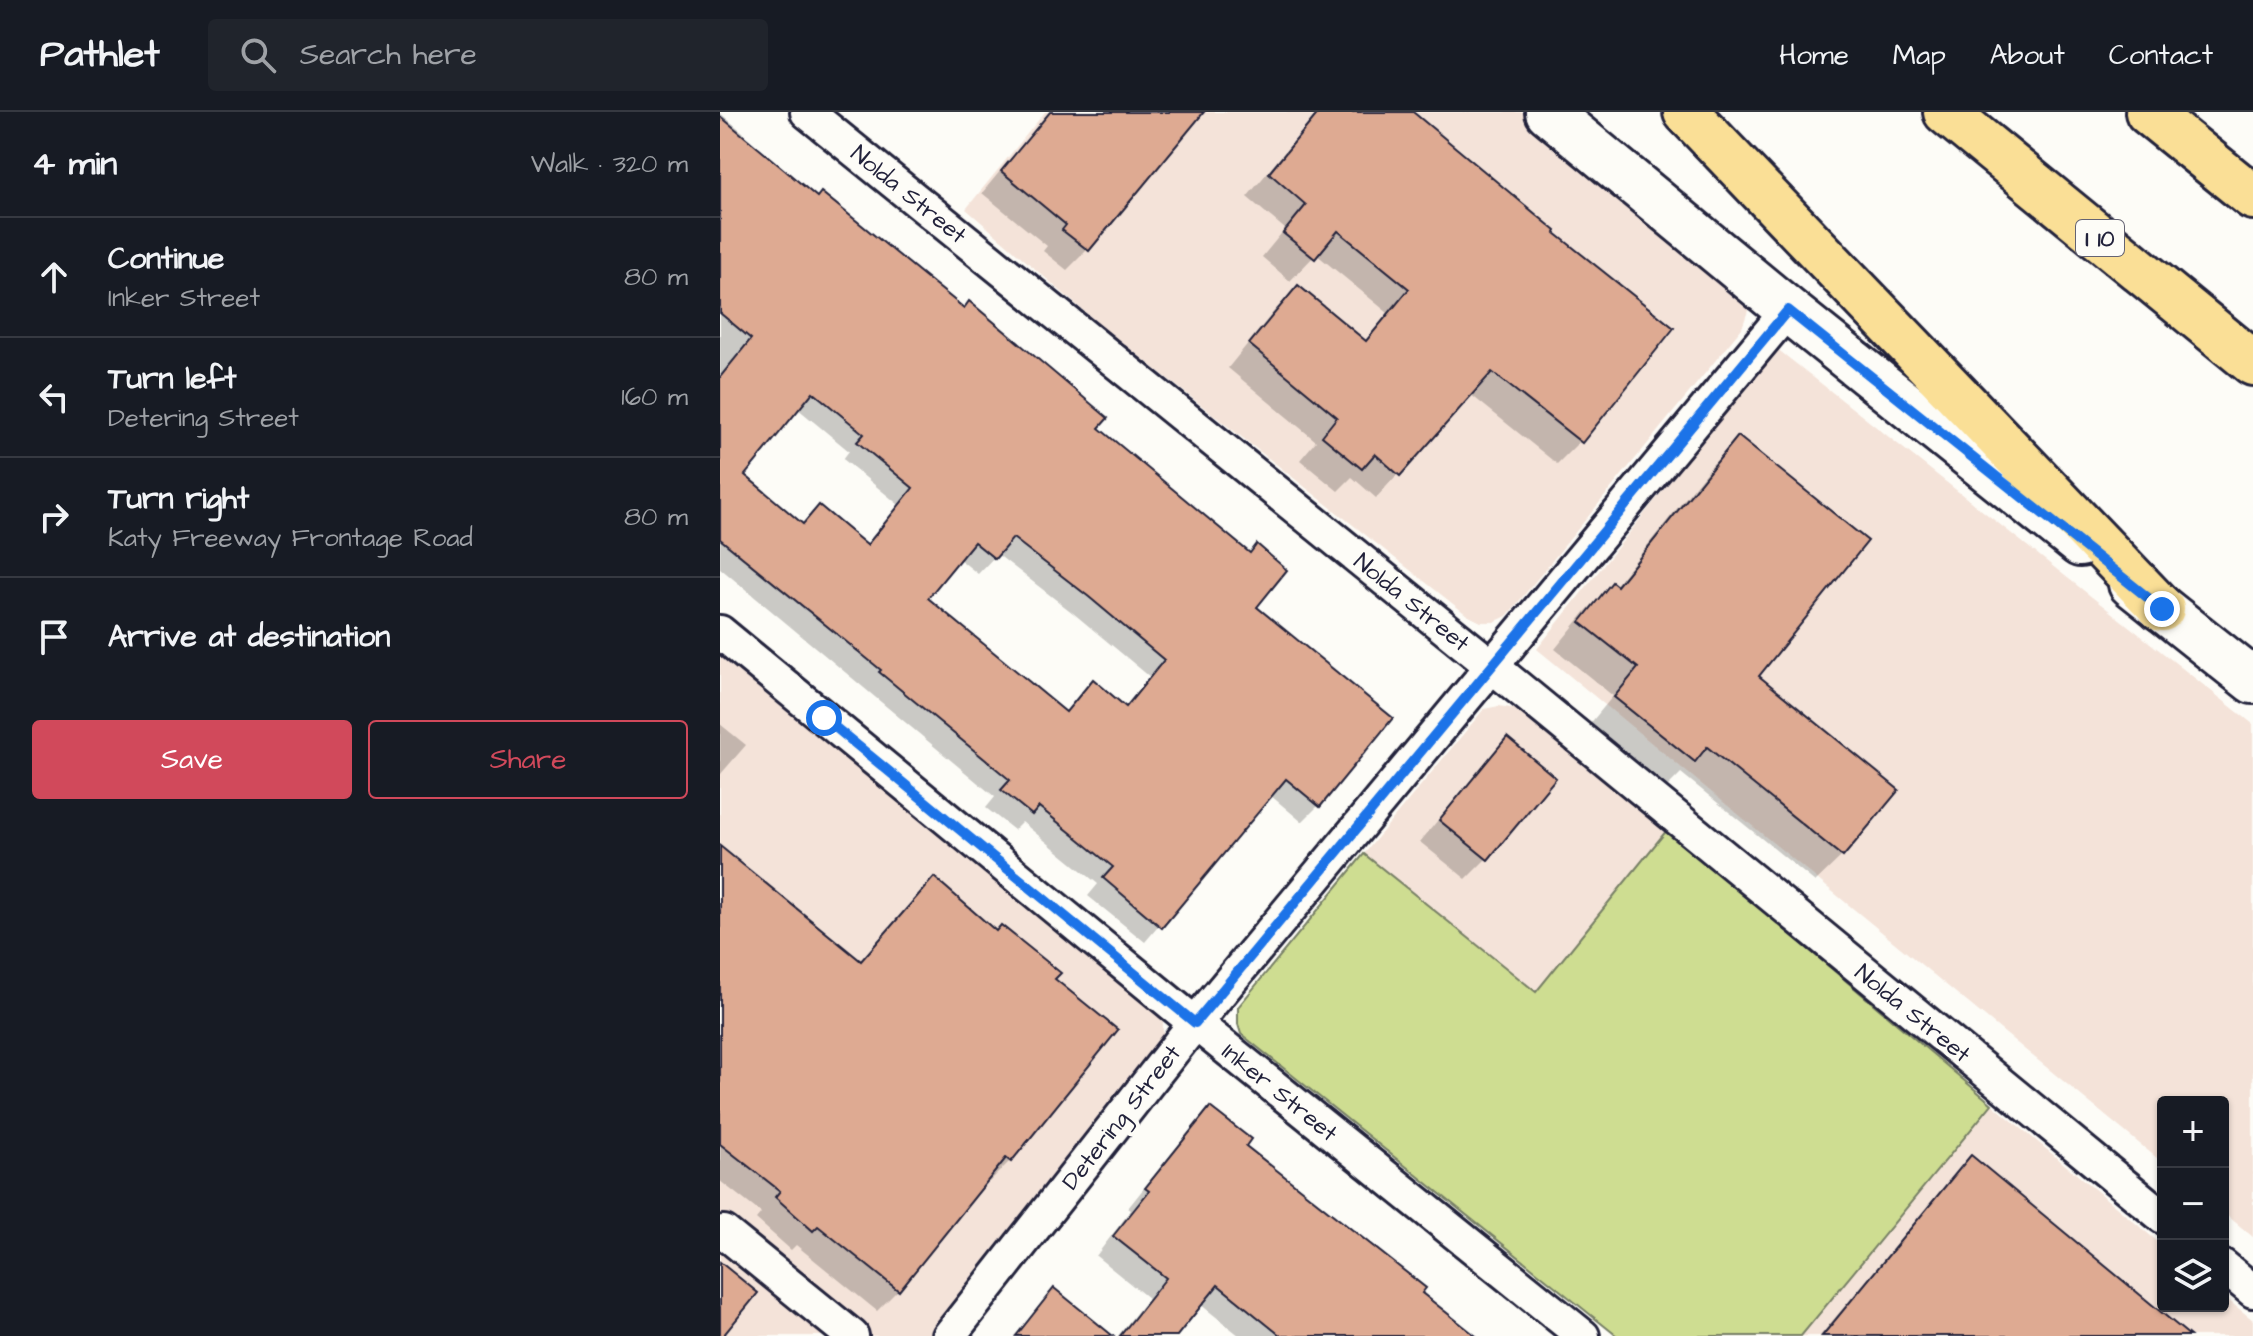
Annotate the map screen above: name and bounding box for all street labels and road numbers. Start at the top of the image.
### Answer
street label: Nolda Street [843,137,974,252]
road number: I 10 [2076,220,2124,256]
street label: Nolda Street [1346,545,1477,660]
street label: Nolda Street [1847,956,1978,1071]
street label: Inker Street [1214,1035,1345,1150]
street label: Detering Street [1054,1038,1190,1198]

